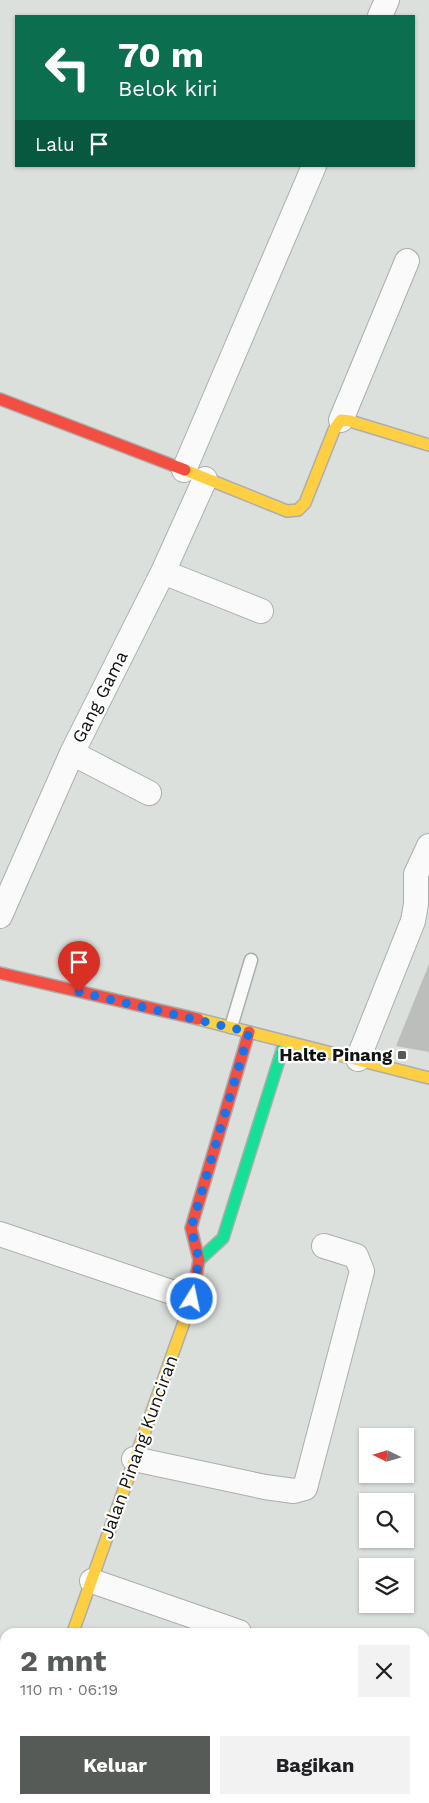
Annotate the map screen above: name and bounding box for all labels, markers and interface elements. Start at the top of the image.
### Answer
text: 70 m [118,34,204,76]
icon: left [35,35,100,100]
text: Belok kiri [118,76,218,101]
icon: arrive [85,130,113,158]
text: Lalu [35,133,75,156]
street label: Gang Gama [67,647,132,746]
pin [58,941,100,992]
icon: arrive [65,948,93,976]
place label: Halte Pinang [279,1044,393,1065]
marker: Halte Pinang [396,1049,408,1061]
position arrow [165,1272,217,1324]
street label: Jalan Pinang Kunciran [96,1352,182,1542]
north arrow [359,1428,414,1482]
map controls [359,1428,414,1613]
button: search [359,1493,414,1548]
button: layers [359,1558,414,1613]
text: 2 mnt [20,1643,106,1678]
button: close [358,1645,410,1697]
text: 110 m · 06:19 [20,1680,118,1699]
button: Keluar [20,1736,210,1794]
button: Bagikan [220,1736,410,1794]

